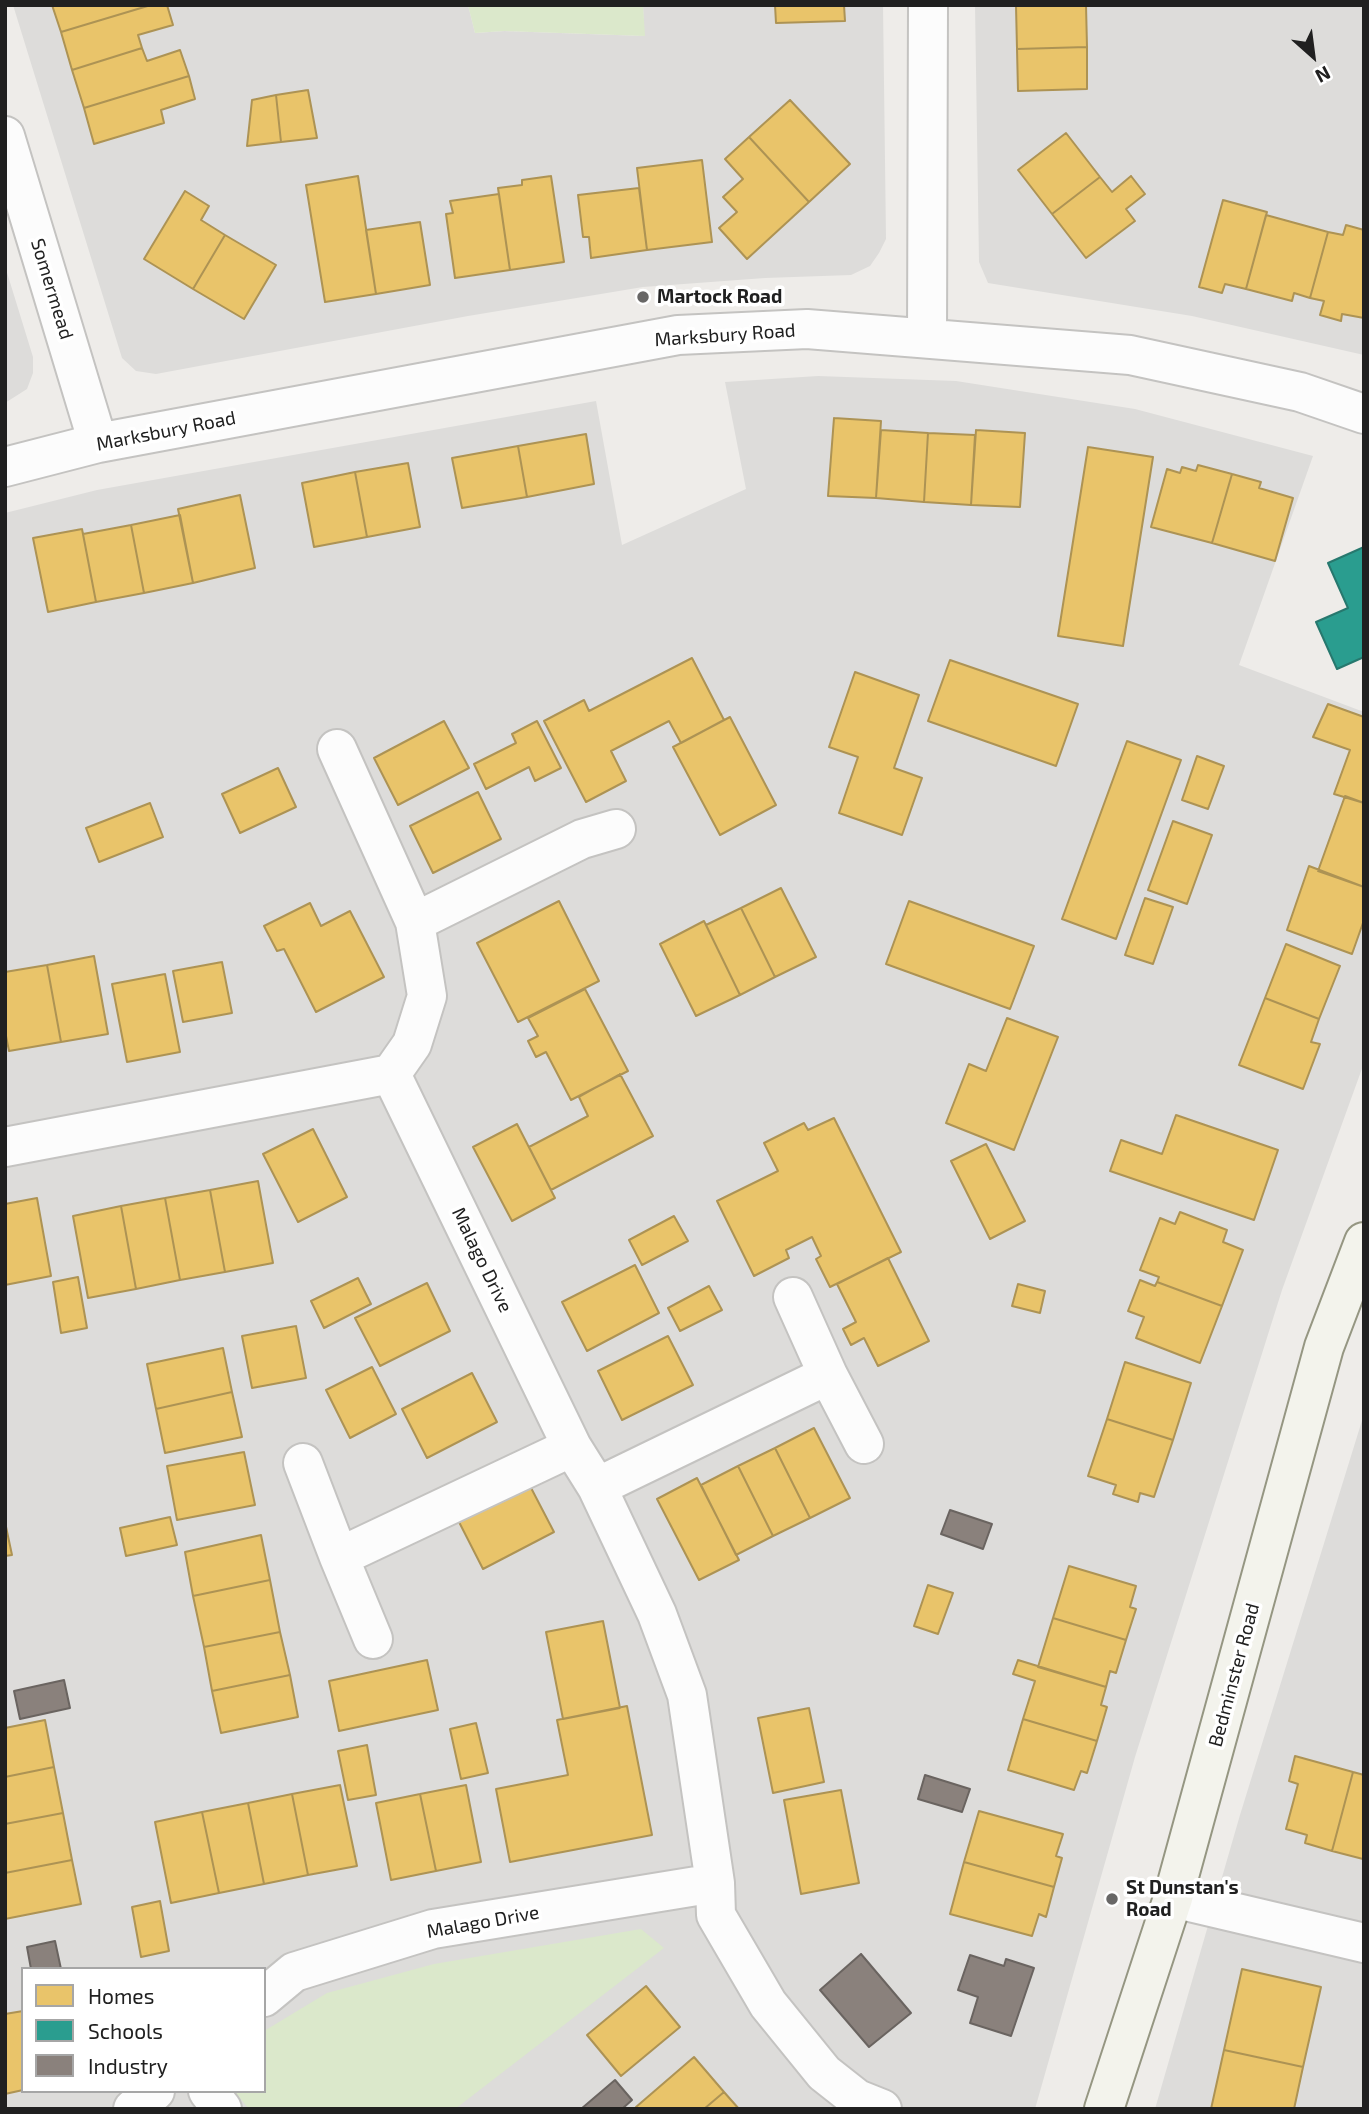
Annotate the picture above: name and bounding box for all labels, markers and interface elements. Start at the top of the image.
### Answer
north arrow [1278,21,1348,91]
text: N [1312,62,1335,88]
street label: Somermead [26,236,78,342]
place label: Martock Road [657,286,782,308]
marker: Martock Road [635,289,651,305]
street label: Marksbury Road [654,319,796,351]
street label: Marksbury Road [94,406,238,456]
street label: Malago Drive [447,1204,517,1316]
street label: Bedminster Road [1204,1601,1264,1749]
place label: St Dunstan's Road [1126,1877,1239,1921]
marker: St Dunstan's Road [1104,1891,1120,1907]
street label: Malago Drive [425,1901,541,1943]
legend [21,1967,266,2093]
text: Homes [88,1983,154,2008]
text: Schools [88,2018,163,2043]
text: Industry [88,2053,168,2078]

